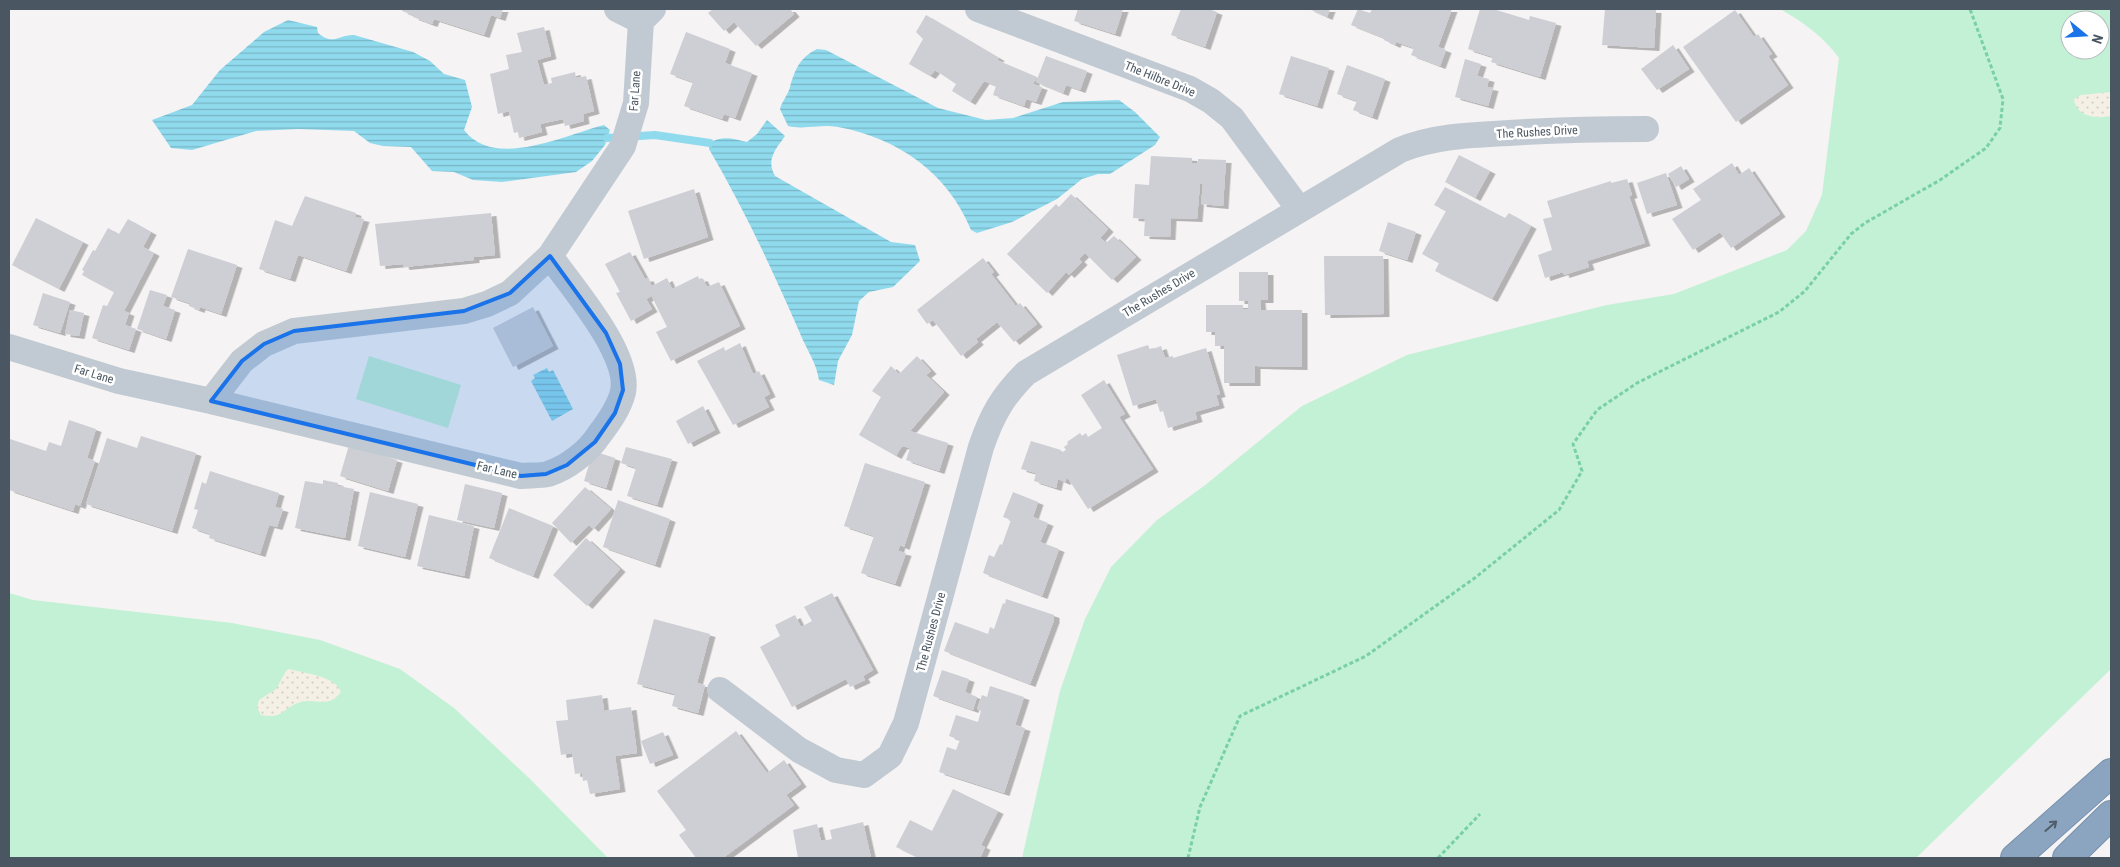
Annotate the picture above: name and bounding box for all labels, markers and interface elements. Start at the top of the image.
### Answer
north arrow [2060,10,2110,60]
text: N [2088,32,2106,46]
street label: The Hilbre Drive [1123,58,1198,100]
street label: Far Lane [627,70,643,112]
street label: The Rushes Drive [1496,123,1579,141]
street label: The Rushes Drive [1120,266,1198,320]
street label: Far Lane [73,361,116,387]
street label: Far Lane [476,459,519,481]
street label: The Rushes Drive [914,590,948,673]
one-way arrow [2045,820,2058,832]

